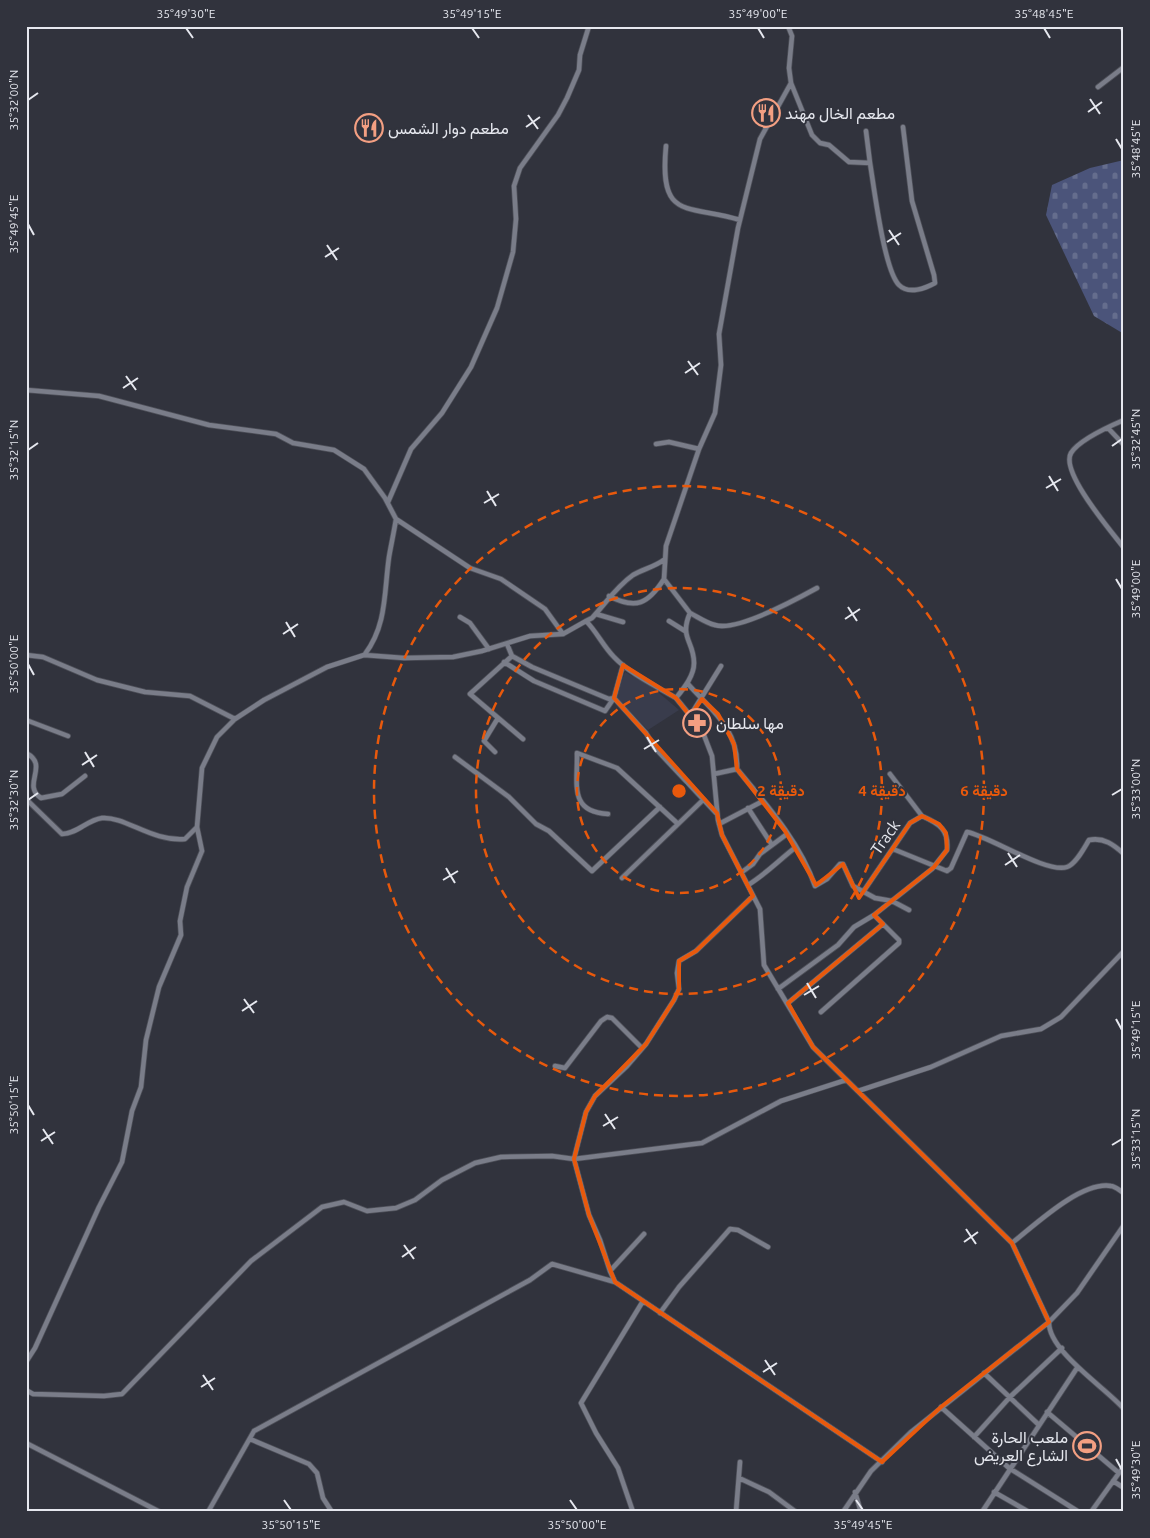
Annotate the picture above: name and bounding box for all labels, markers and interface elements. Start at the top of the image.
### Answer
text: 35°49'30"E [157,7,216,20]
text: 35°49'15"E [443,7,502,20]
text: 35°49'00"E [729,7,788,20]
text: 35°48'45"E [1015,7,1074,20]
text: 35°32'00"N [7,70,20,130]
restaurant icon: مطعم الخال مهند [751,98,781,128]
place label: مطعم الخال مهند [785,104,895,124]
restaurant icon: مطعم دوار الشمس [354,113,384,143]
place label: مطعم دوار الشمس [388,119,509,139]
text: 35°48'45"E [1129,119,1142,178]
text: 35°49'45"E [7,194,20,253]
text: 35°32'45"N [1129,409,1142,469]
text: 35°32'15"N [7,420,20,480]
text: 35°49'00"E [1129,559,1142,618]
text: 35°50'00"E [7,634,20,693]
pharmacy icon: مها سلطان [682,708,712,738]
place label: مها سلطان [716,714,784,734]
text: 35°33'00"N [1129,759,1142,819]
text: 35°32'30"N [7,770,20,830]
centre of rings [670,782,688,800]
text: 2 دقيقة [757,782,805,800]
text: 4 دقيقة [858,782,906,800]
text: 6 دقيقة [960,782,1008,800]
street label: Track [867,816,903,858]
text: 35°49'15"E [1129,1000,1142,1059]
text: 35°50'15"E [7,1075,20,1134]
text: 35°33'15"N [1129,1109,1142,1169]
place label: ملعب الحارة الشارع العريض [974,1428,1068,1467]
sports icon: ملعب الحارة الشارع العريض [1072,1431,1102,1461]
text: 35°49'30"E [1129,1440,1142,1499]
text: 35°50'15"E [262,1518,321,1531]
text: 35°50'00"E [548,1518,607,1531]
text: 35°49'45"E [834,1518,893,1531]

